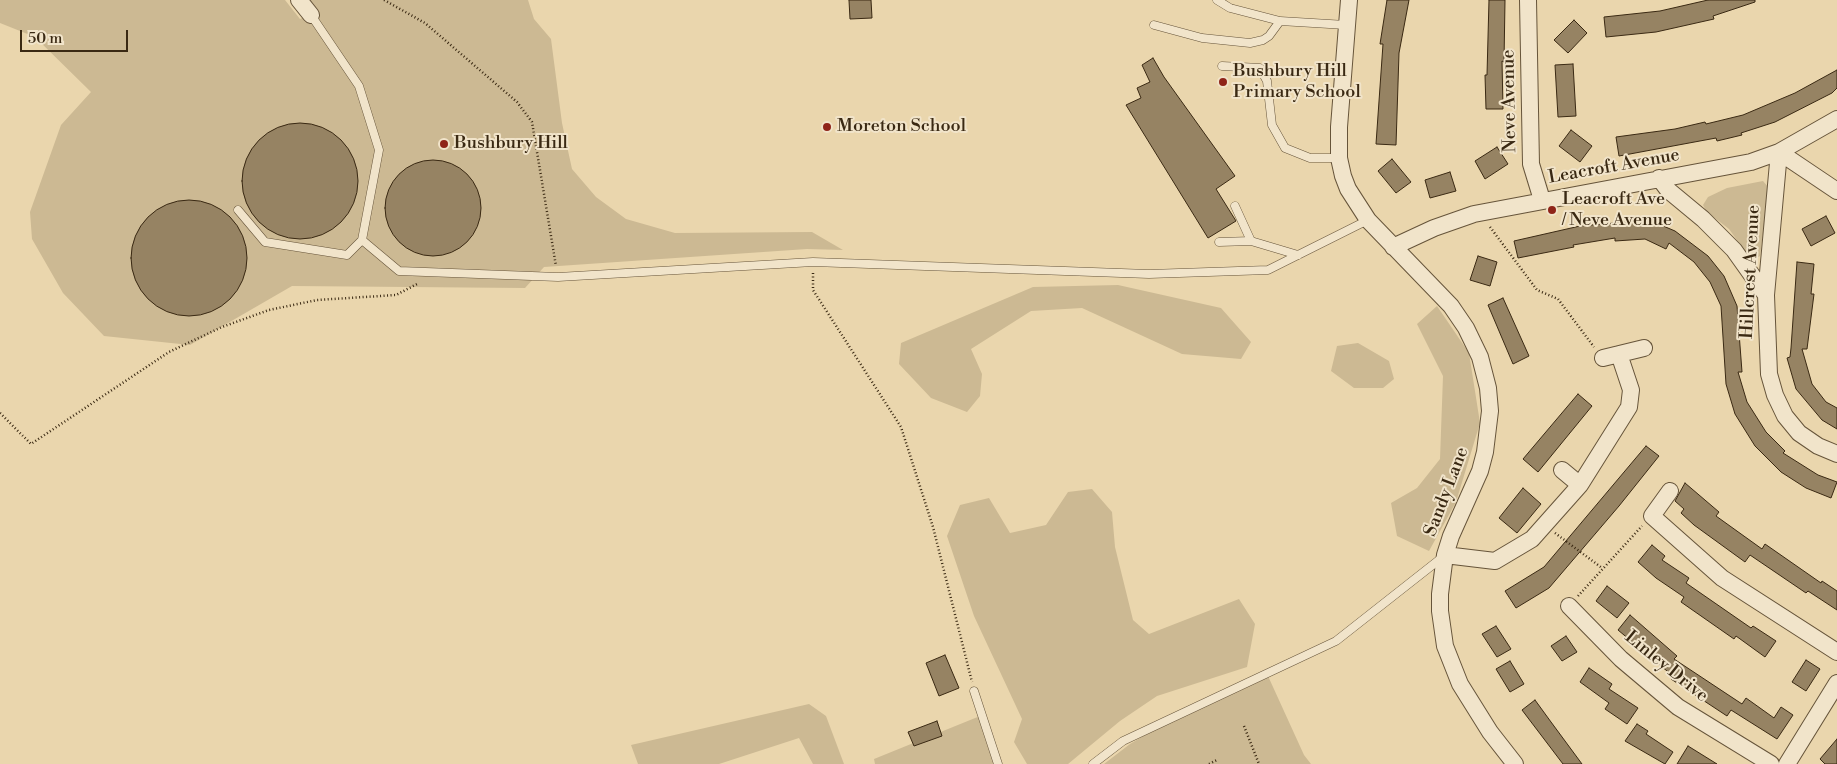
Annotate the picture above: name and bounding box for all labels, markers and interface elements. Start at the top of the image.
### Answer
scale bar [22,20,130,52]
text: 50 m [28,29,62,48]
street label: Neve Avenue [1498,49,1522,153]
place label: Bushbury Hill Primary School [1233,61,1361,104]
marker: Bushbury Hill Primary School [1217,76,1229,88]
place label: Moreton School [837,116,966,138]
marker: Moreton School [821,121,833,133]
place label: Bushbury Hill [454,133,568,155]
marker: Bushbury Hill [438,138,450,150]
street label: Leacroft Avenue [1547,145,1681,189]
place label: Leacroft Ave / Neve Avenue [1562,189,1672,232]
marker: Leacroft Ave / Neve Avenue [1546,204,1558,216]
street label: Hillcrest Avenue [1737,204,1765,340]
street label: Sandy Lane [1420,444,1474,540]
street label: Linley Drive [1620,627,1712,707]

